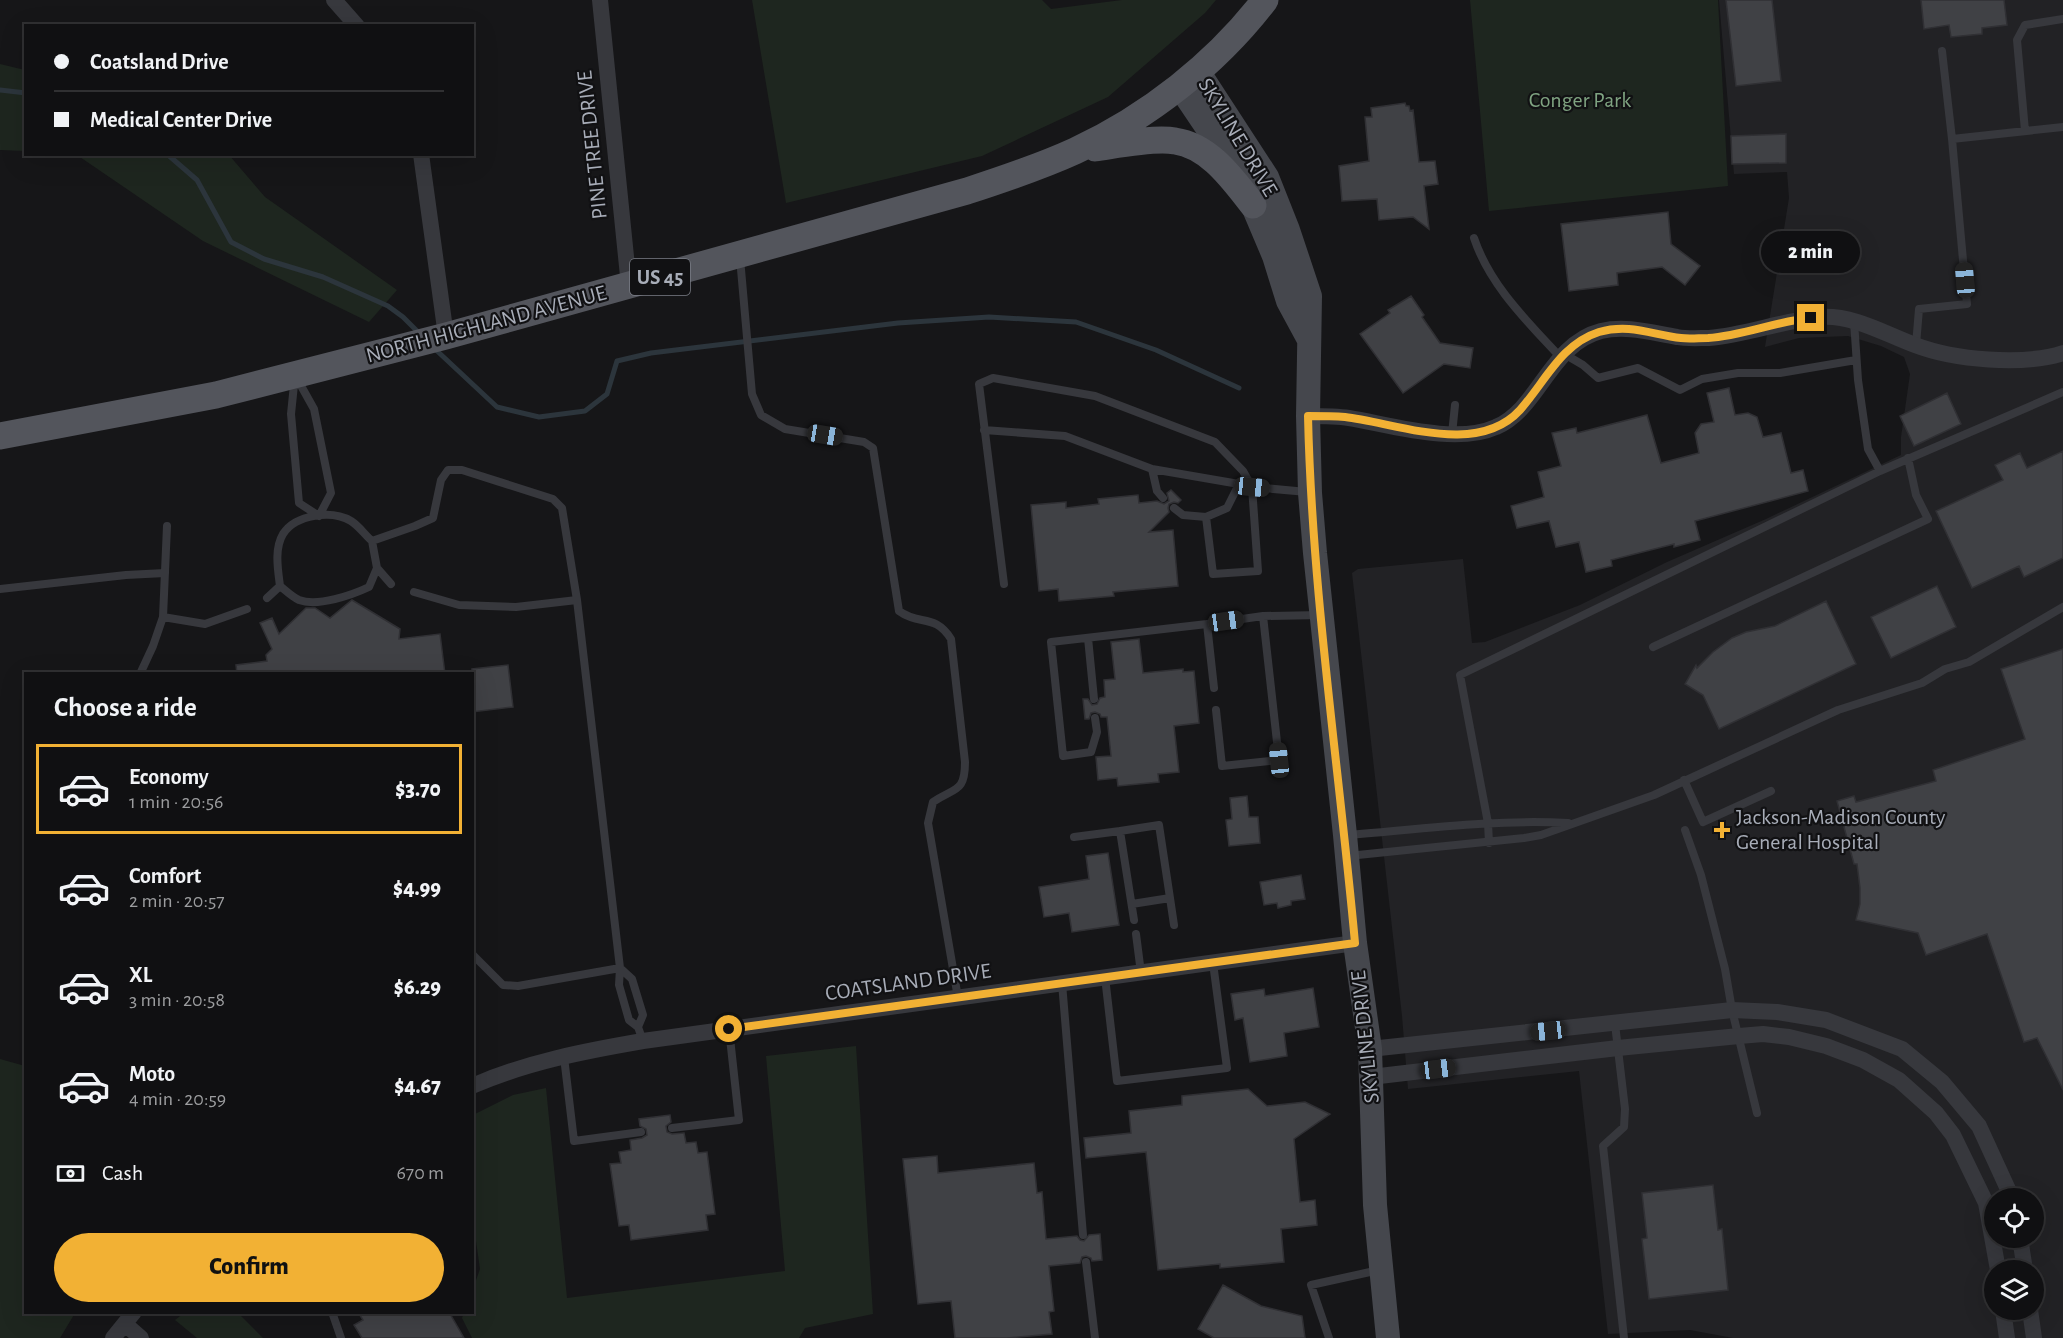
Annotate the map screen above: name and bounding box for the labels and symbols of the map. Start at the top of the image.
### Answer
street label: PINE TREE DRIVE [573,69,611,220]
street label: SKYLINE DRIVE [1194,74,1282,200]
park label: Conger Park [1529,89,1631,111]
callout: 2 min [1762,231,1860,273]
road number: US 45 [630,259,690,295]
car [1954,261,1976,299]
street label: NORTH HIGHLAND AVENUE [364,281,609,367]
route end [1797,304,1824,331]
car [806,423,844,447]
car [1233,476,1271,498]
car [1207,610,1245,632]
car [1268,741,1290,779]
place label: Jackson-Madison County General Hospital [1736,806,1946,853]
marker: Jackson-Madison County General Hospital [1713,821,1731,839]
street label: COATSLAND DRIVE [824,959,993,1005]
street label: SKYLINE DRIVE [1347,969,1383,1104]
route start [715,1015,742,1042]
car [1529,1020,1567,1042]
car [1419,1058,1457,1080]

